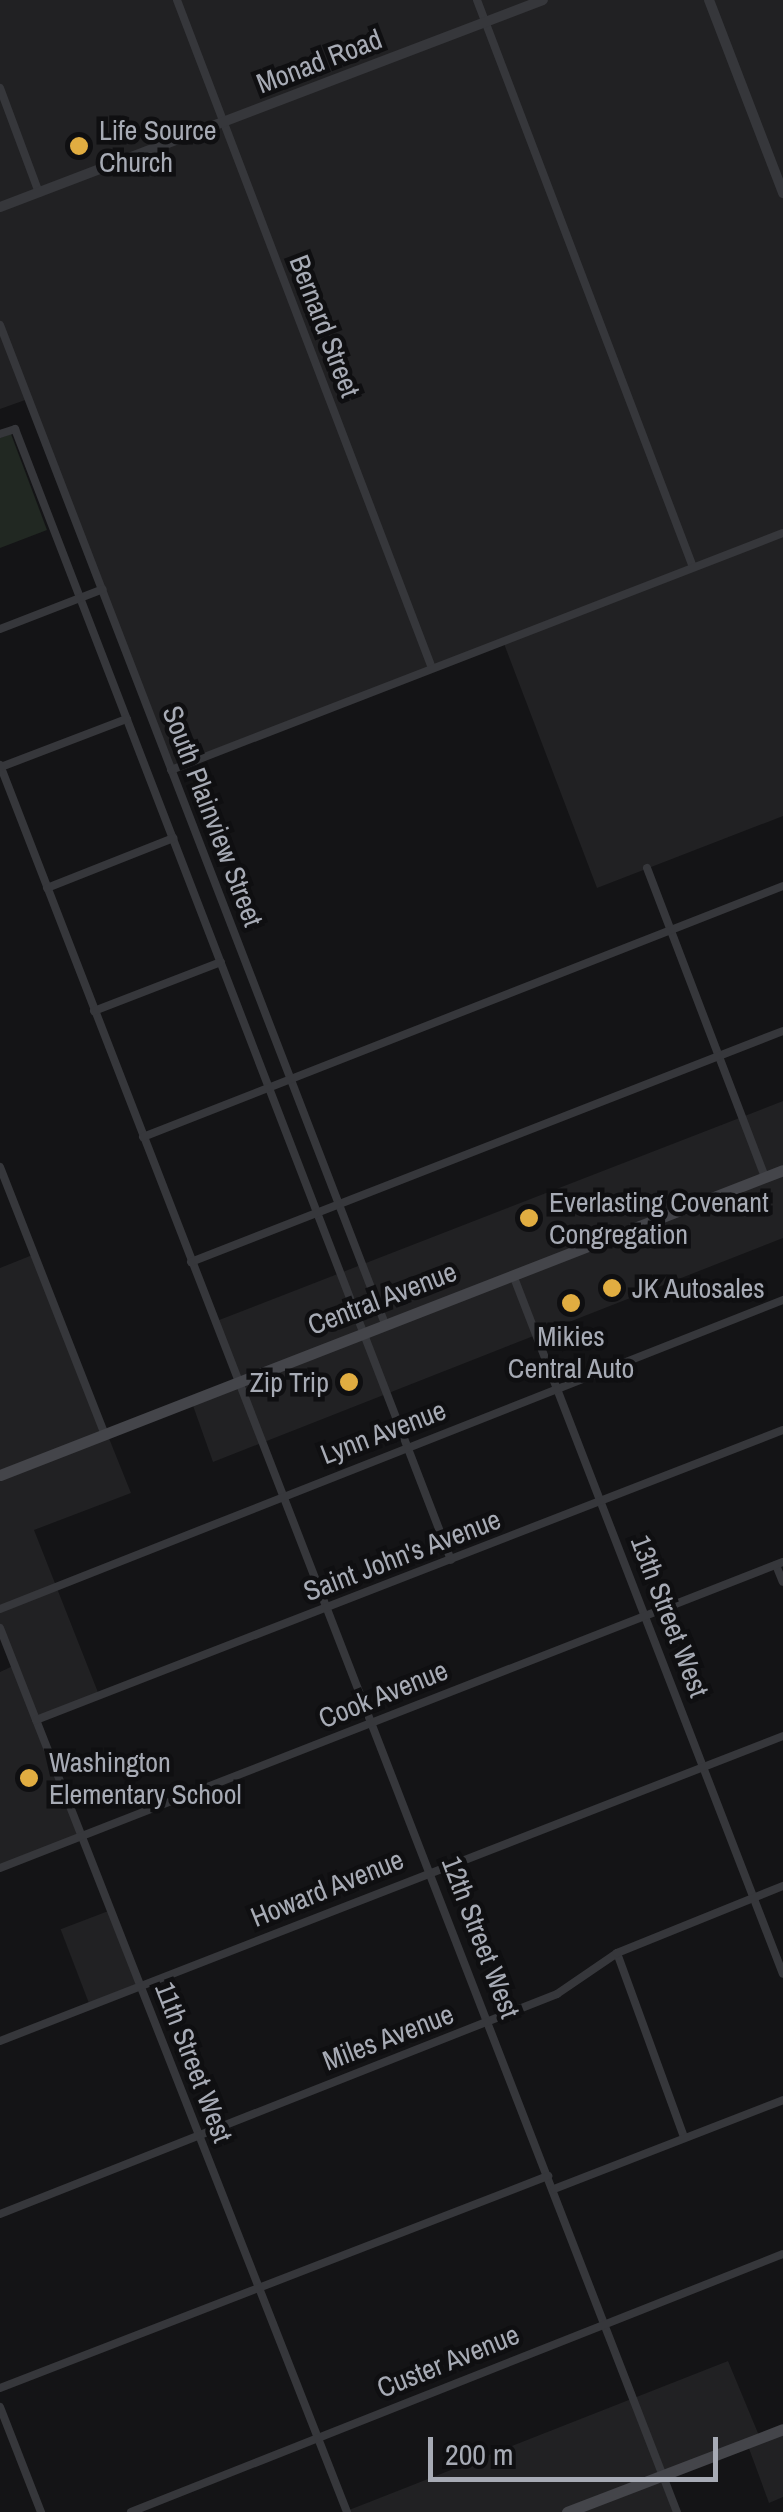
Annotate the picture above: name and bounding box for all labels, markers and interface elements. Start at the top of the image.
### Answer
street label: Monad Road [252,22,386,100]
place label: Life Source Church [99,113,216,179]
marker: Life Source Church [68,135,90,157]
street label: Bernard Street [283,250,367,402]
street label: South Plainview Street [155,701,271,931]
place label: Everlasting Covenant Congregation [549,1185,769,1251]
marker: Everlasting Covenant Congregation [518,1207,540,1229]
street label: Central Avenue [302,1254,462,1342]
place label: JK Autosales [632,1271,766,1305]
marker: JK Autosales [601,1277,623,1299]
marker: Mikies Central Auto [560,1292,582,1314]
place label: Mikies Central Auto [507,1319,635,1385]
place label: Zip Trip [249,1365,329,1399]
marker: Zip Trip [338,1371,360,1393]
street label: Lynn Avenue [315,1393,451,1471]
street label: Saint John's Avenue [298,1502,506,1608]
street label: 13th Street West [624,1530,716,1702]
street label: Cook Avenue [313,1653,453,1735]
place label: Washington Elementary School [49,1745,242,1811]
marker: Washington Elementary School [18,1767,40,1789]
street label: Howard Avenue [245,1842,409,1934]
street label: 12th Street West [435,1851,527,2023]
street label: 11th Street West [148,1977,240,2147]
street label: Miles Avenue [317,1996,459,2078]
street label: Custer Avenue [371,2317,525,2405]
scale bar [433,2417,723,2479]
text: 200 m [445,2434,513,2474]

